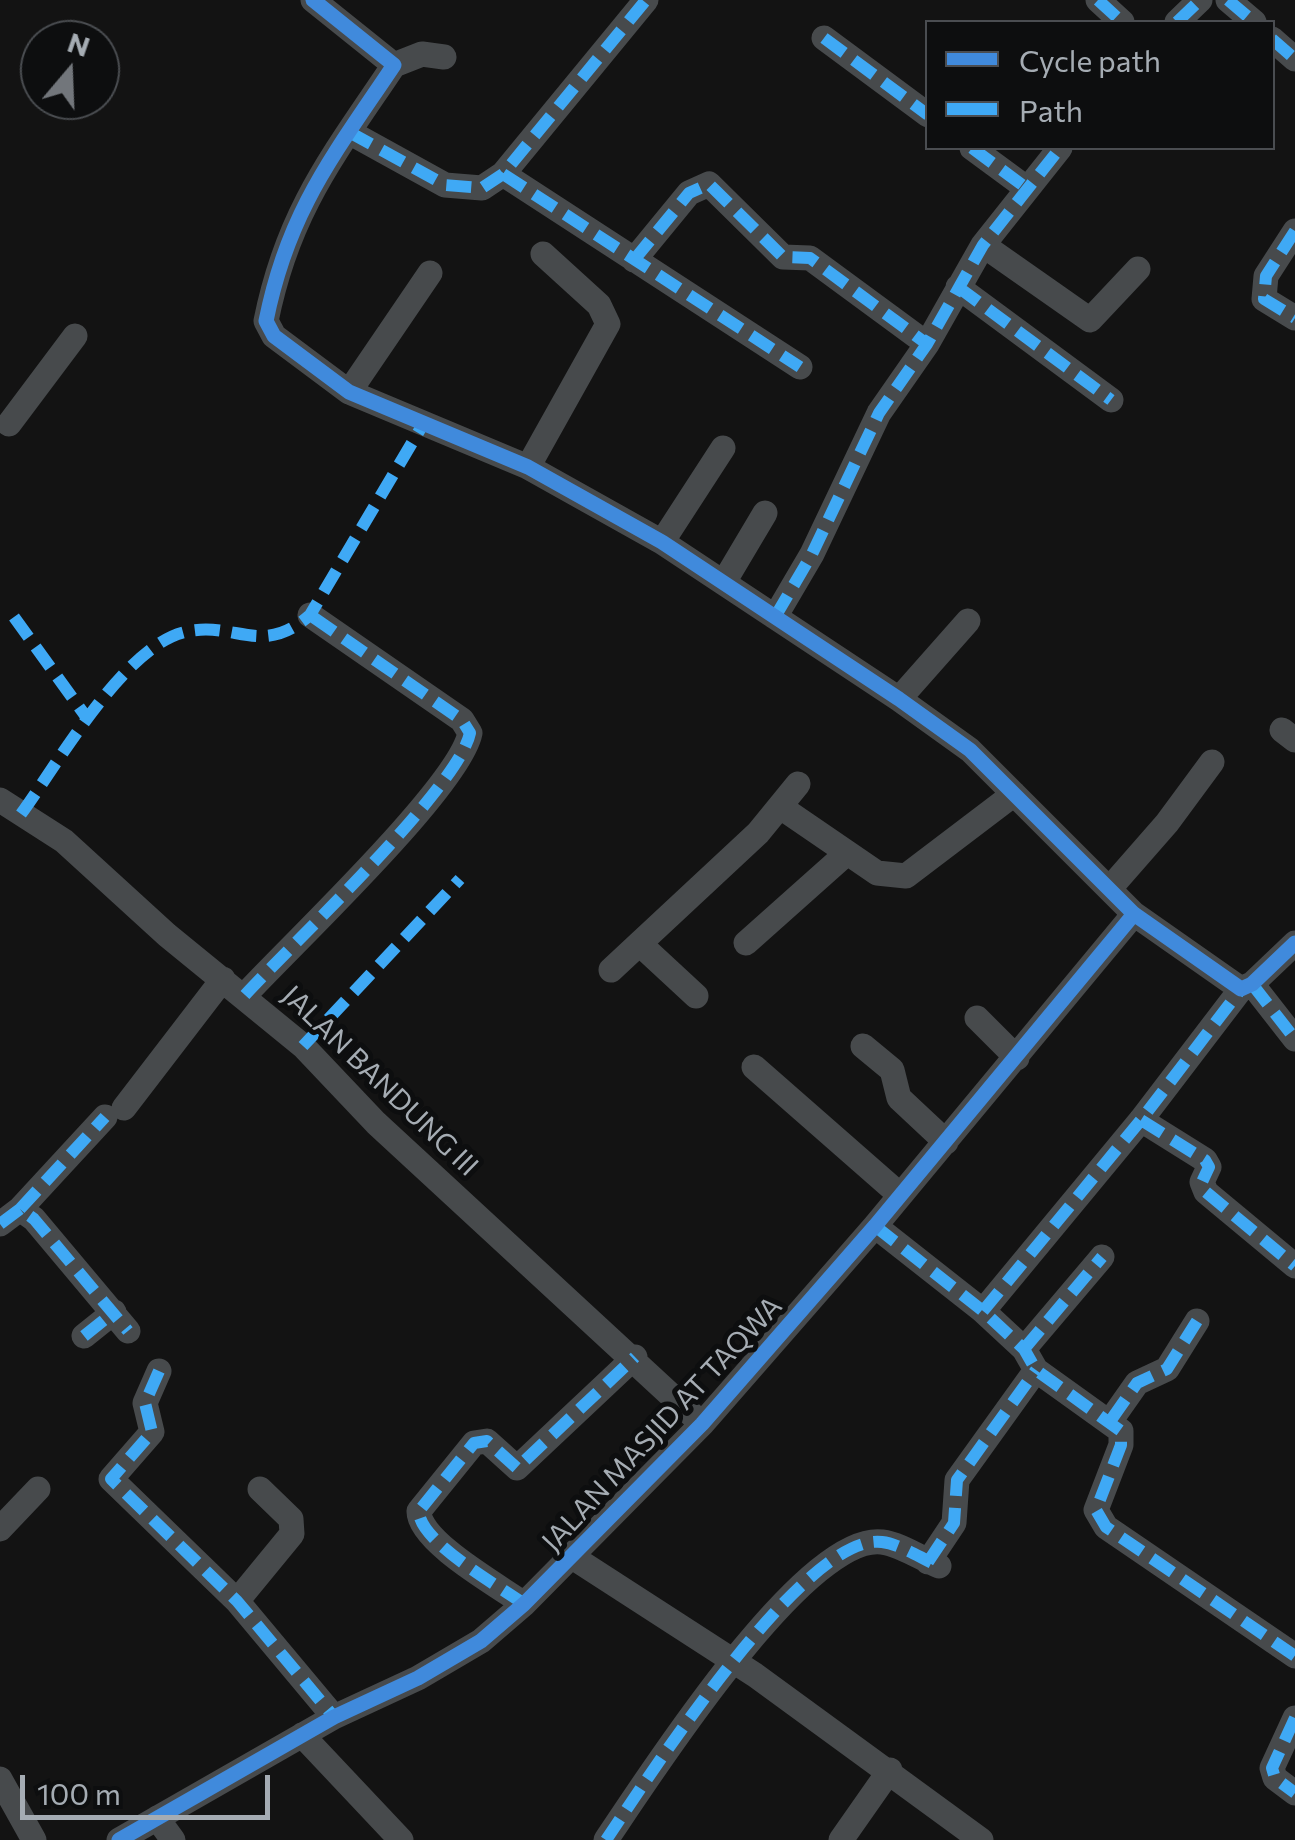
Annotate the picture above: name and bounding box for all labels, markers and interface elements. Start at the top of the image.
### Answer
north arrow [20,20,120,120]
legend [925,20,1275,150]
text: N [64,24,95,63]
text: Cycle path [1019,41,1161,78]
text: Path [1019,91,1083,128]
street label: JALAN BANDUNG III [275,979,485,1183]
street label: JALAN MASJID AT TAQWA [535,1290,789,1558]
scale bar [25,1755,275,1817]
text: 100 m [37,1774,121,1811]

